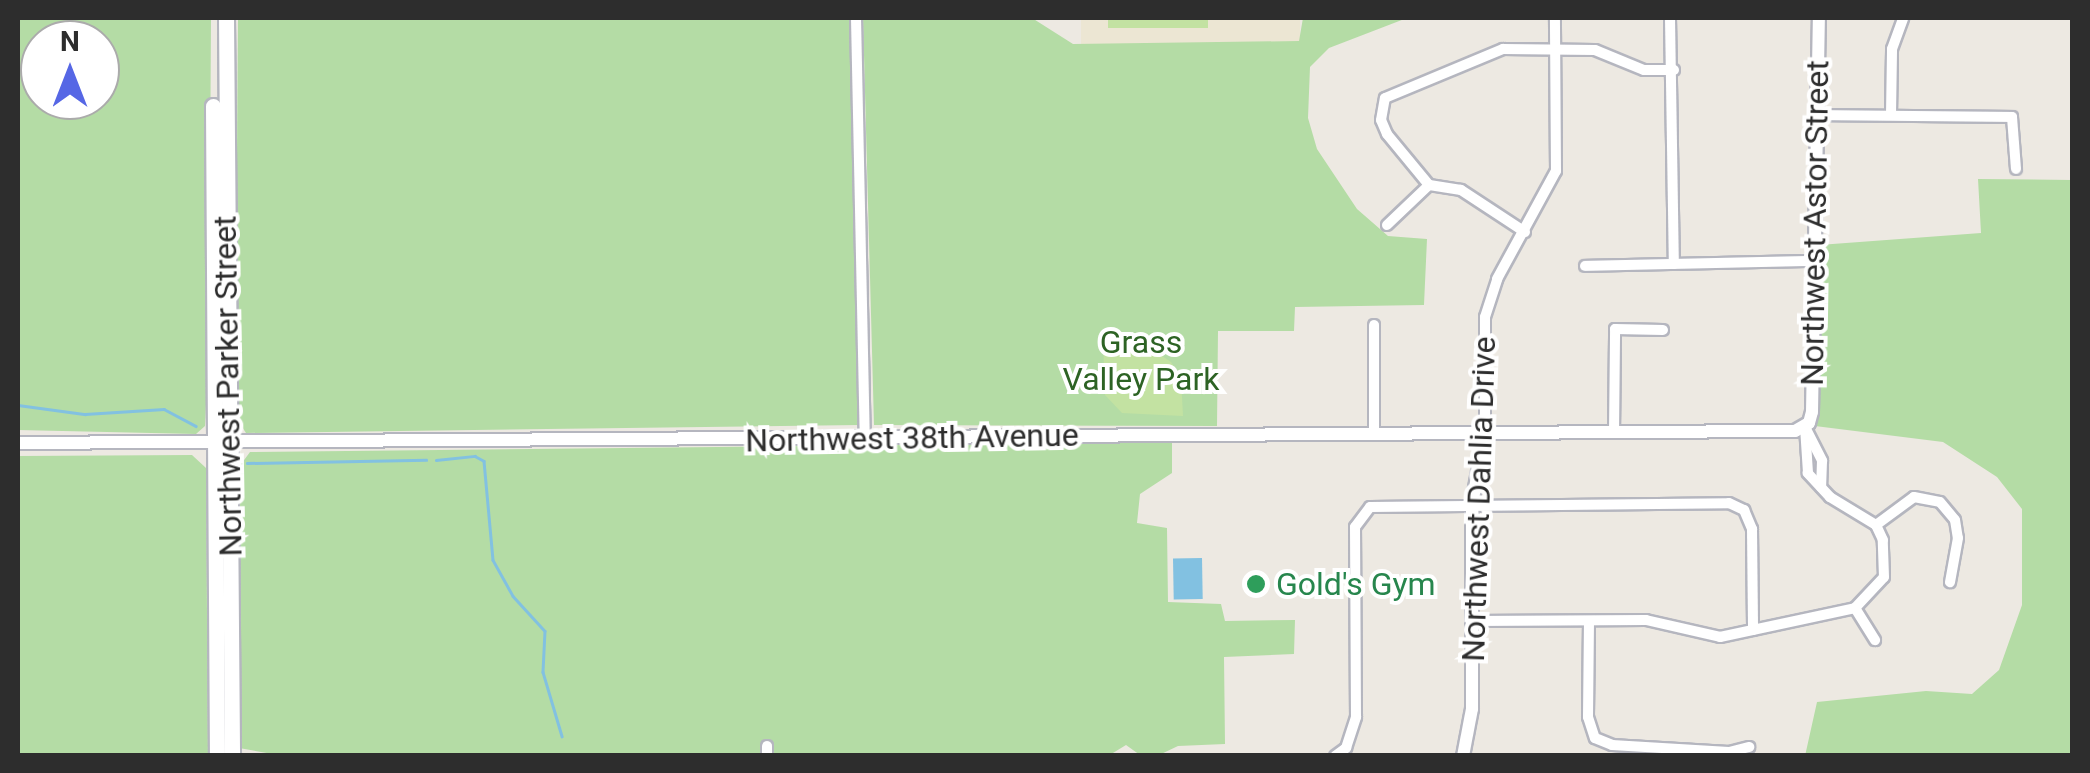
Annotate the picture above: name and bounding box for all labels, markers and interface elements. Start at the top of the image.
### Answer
north arrow [20,20,120,120]
text: N [60,25,80,58]
street label: Northwest Astor Street [1793,60,1837,386]
street label: Northwest Parker Street [206,215,250,557]
park label: Grass Valley Park [1063,324,1219,399]
street label: Northwest Dahlia Drive [1454,336,1504,662]
street label: Northwest 38th Avenue [745,416,1079,460]
place label: Gold's Gym [1276,565,1436,603]
marker: Gold's Gym [1245,573,1267,595]

